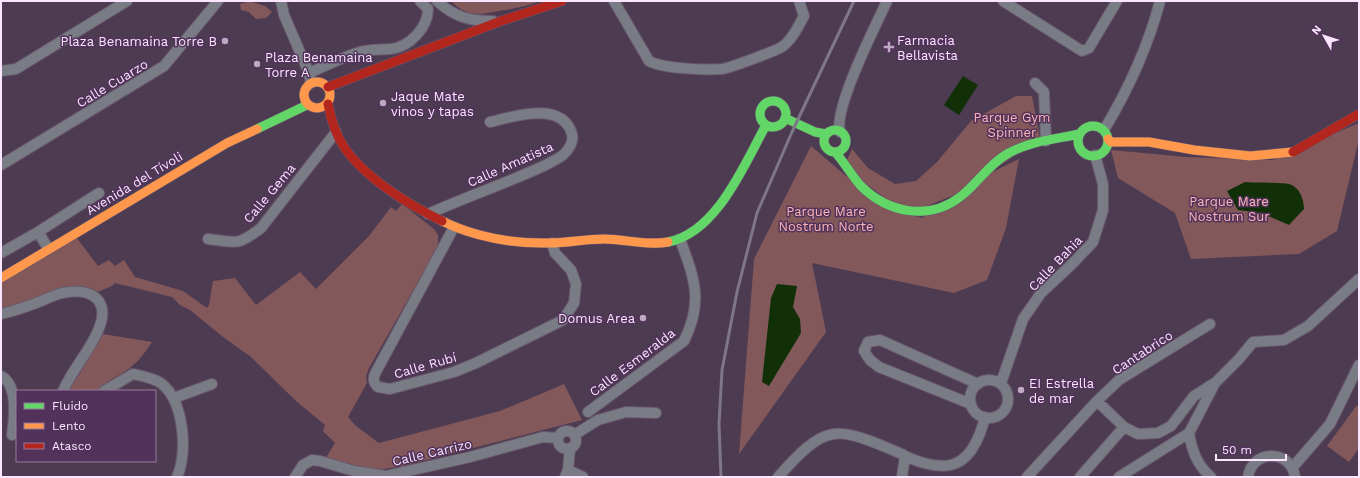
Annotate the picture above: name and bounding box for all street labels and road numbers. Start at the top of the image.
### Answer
street label: Calle Cuarzo [74,56,151,111]
street label: Calle Amatista [465,139,556,190]
street label: Avenida del Tívoli [83,149,185,218]
street label: Calle Gema [240,160,299,226]
street label: Calle Bahia [1025,232,1086,294]
street label: Calle Esmeralda [587,325,679,399]
street label: Cantabrico [1109,327,1175,378]
street label: Calle Rubí [392,349,459,382]
street label: Calle Carrizo [391,436,474,469]

